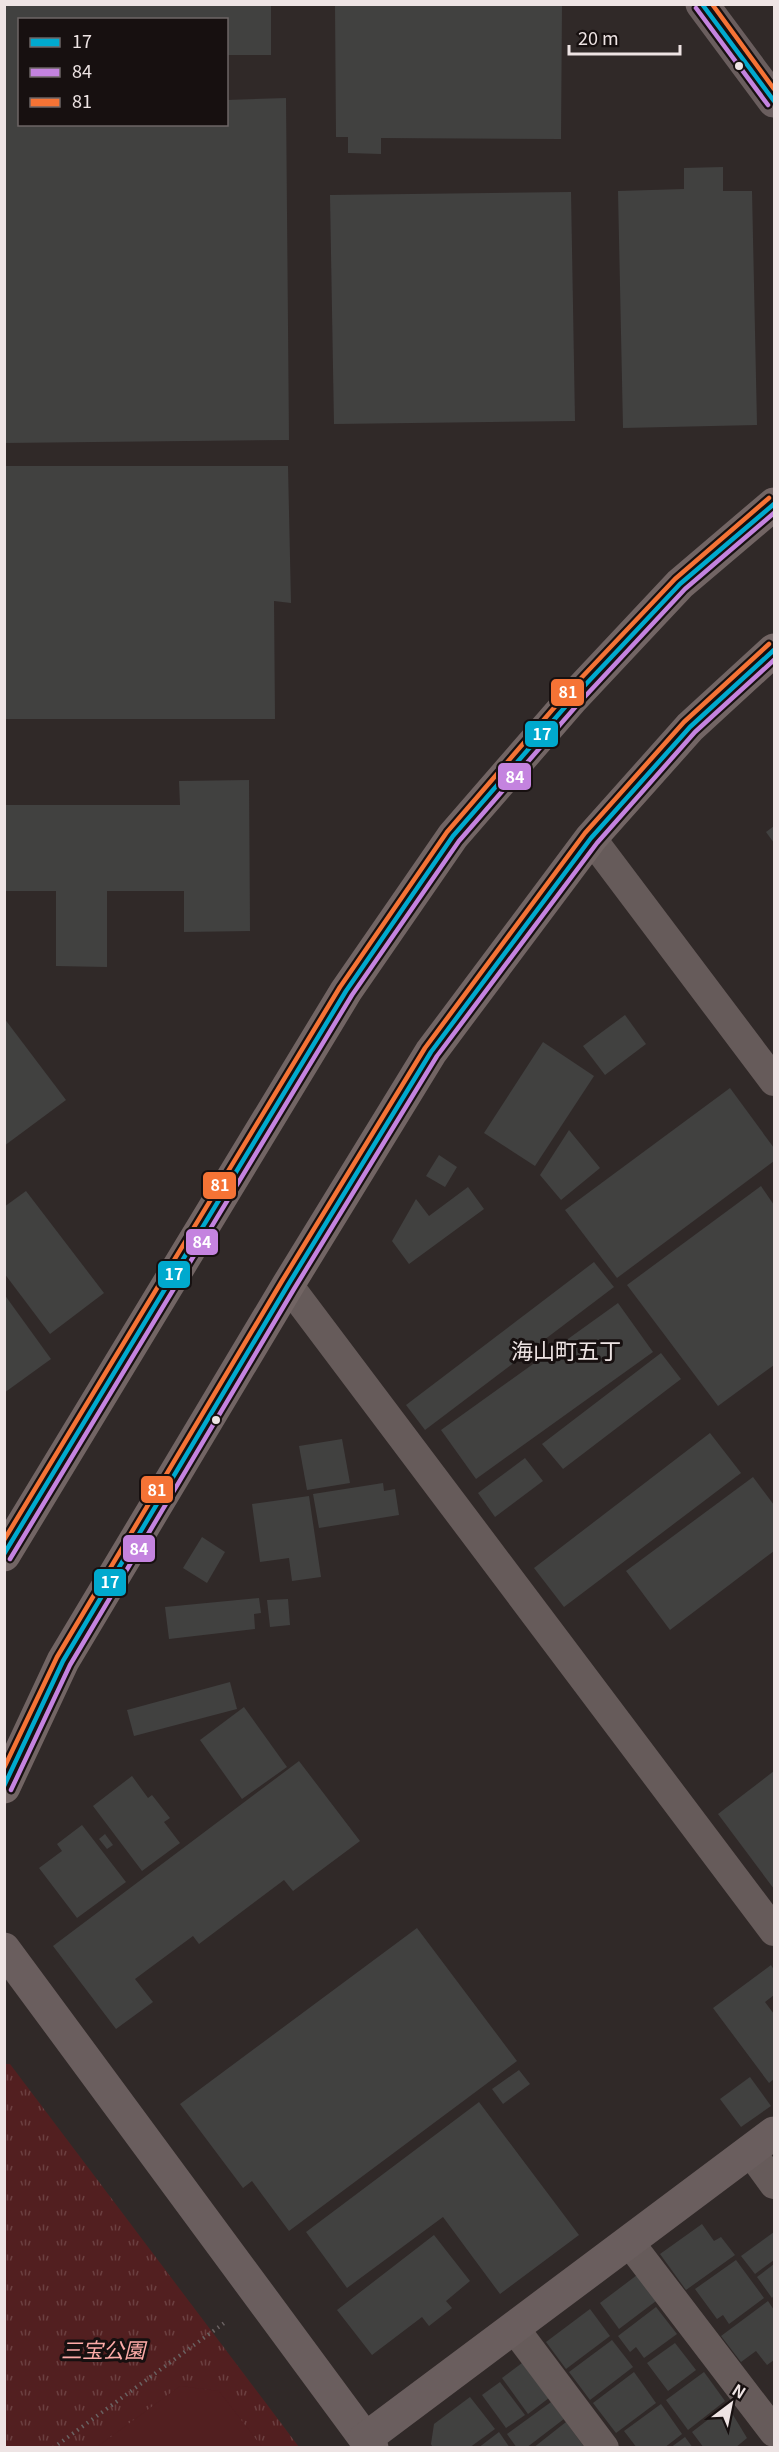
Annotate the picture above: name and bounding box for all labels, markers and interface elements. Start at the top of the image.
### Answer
legend [18,18,228,126]
scale bar [569,18,680,56]
text: 20 m [578,24,619,50]
text: 17 [72,27,92,53]
text: 84 [72,57,92,83]
unlabelled marker [733,60,745,72]
text: 81 [72,87,92,113]
line badge: 81 [550,678,585,707]
text: 81 [559,679,577,703]
line badge: 17 [524,720,559,748]
text: 17 [533,721,551,745]
line badge: 84 [497,762,532,791]
text: 84 [506,764,524,788]
line badge: 81 [202,1171,237,1200]
text: 81 [211,1172,229,1196]
line badge: 84 [185,1228,219,1256]
text: 84 [193,1229,211,1253]
line badge: 17 [157,1260,191,1289]
text: 17 [165,1261,183,1285]
district label: 海山町五丁 [511,1333,621,1365]
unlabelled marker [210,1414,222,1426]
line badge: 81 [140,1475,174,1504]
text: 81 [148,1477,166,1501]
line badge: 84 [122,1534,156,1563]
text: 84 [130,1536,148,1560]
line badge: 17 [93,1568,127,1597]
text: 17 [101,1569,119,1593]
park label: 三宝公園 [61,2334,148,2364]
north arrow [701,2374,761,2434]
text: N [728,2377,751,2404]

